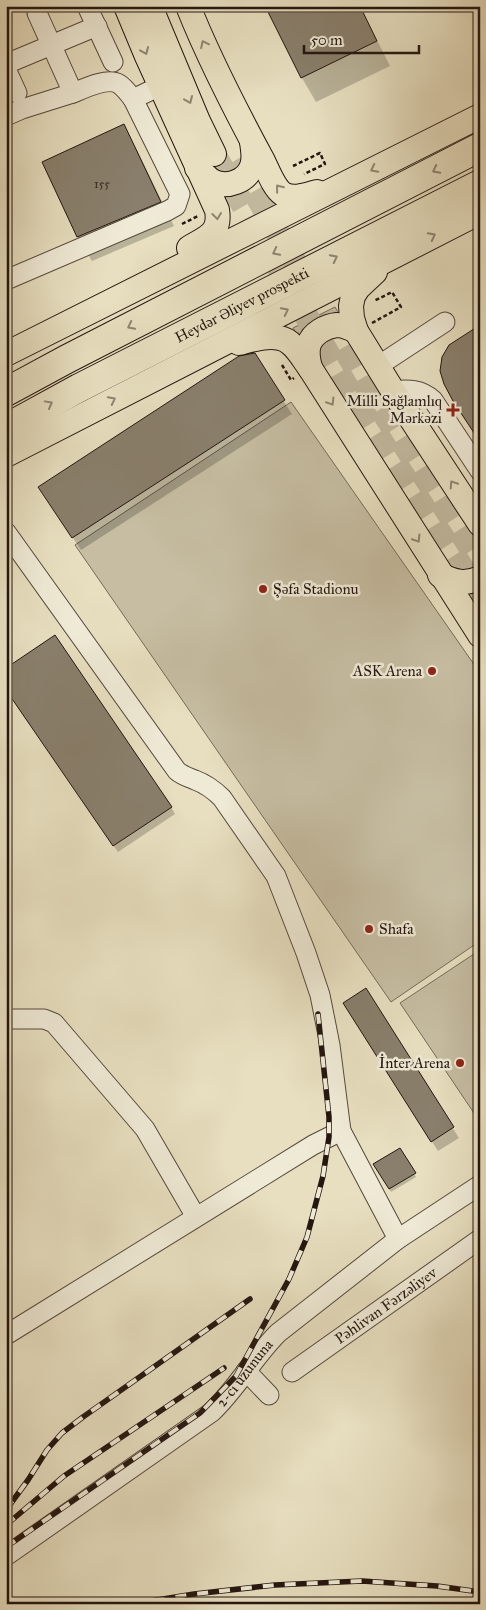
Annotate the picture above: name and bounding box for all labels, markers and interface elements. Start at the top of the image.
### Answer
scale bar [304,22,418,54]
text: 50 m [311,31,343,49]
one-way arrow [200,40,210,49]
one-way arrow [138,46,149,55]
one-way arrow [182,95,193,104]
one-way arrow [370,163,379,173]
one-way arrow [433,164,442,174]
house number: 155 [94,177,110,191]
one-way arrow [276,184,285,193]
one-way arrow [211,212,222,220]
one-way arrow [427,232,436,242]
one-way arrow [272,246,281,256]
one-way arrow [328,254,337,264]
street label: Heydər Əliyev prospekti [172,264,312,347]
one-way arrow [280,307,289,317]
one-way arrow [128,320,137,330]
place label: Milli Sağlamlıq Mərkəzi [347,392,443,427]
one-way arrow [106,396,115,406]
one-way arrow [324,396,334,405]
one-way arrow [44,401,53,411]
marker: Milli Sağlamlıq Mərkəzi [446,403,460,417]
one-way arrow [450,480,459,489]
one-way arrow [411,534,421,543]
place label: Şəfa Stadionu [273,580,358,598]
marker: Şəfa Stadionu [257,583,269,595]
place label: ASK Arena [352,662,423,680]
marker: ASK Arena [426,665,438,677]
place label: Shafa [379,920,414,938]
marker: Shafa [363,923,375,935]
place label: İnter Arena [379,1054,451,1072]
marker: İnter Arena [454,1057,466,1069]
street label: Pəhlivan Fərzəliyev [331,1263,441,1348]
street label: 2-ci uzununa [213,1335,277,1411]

